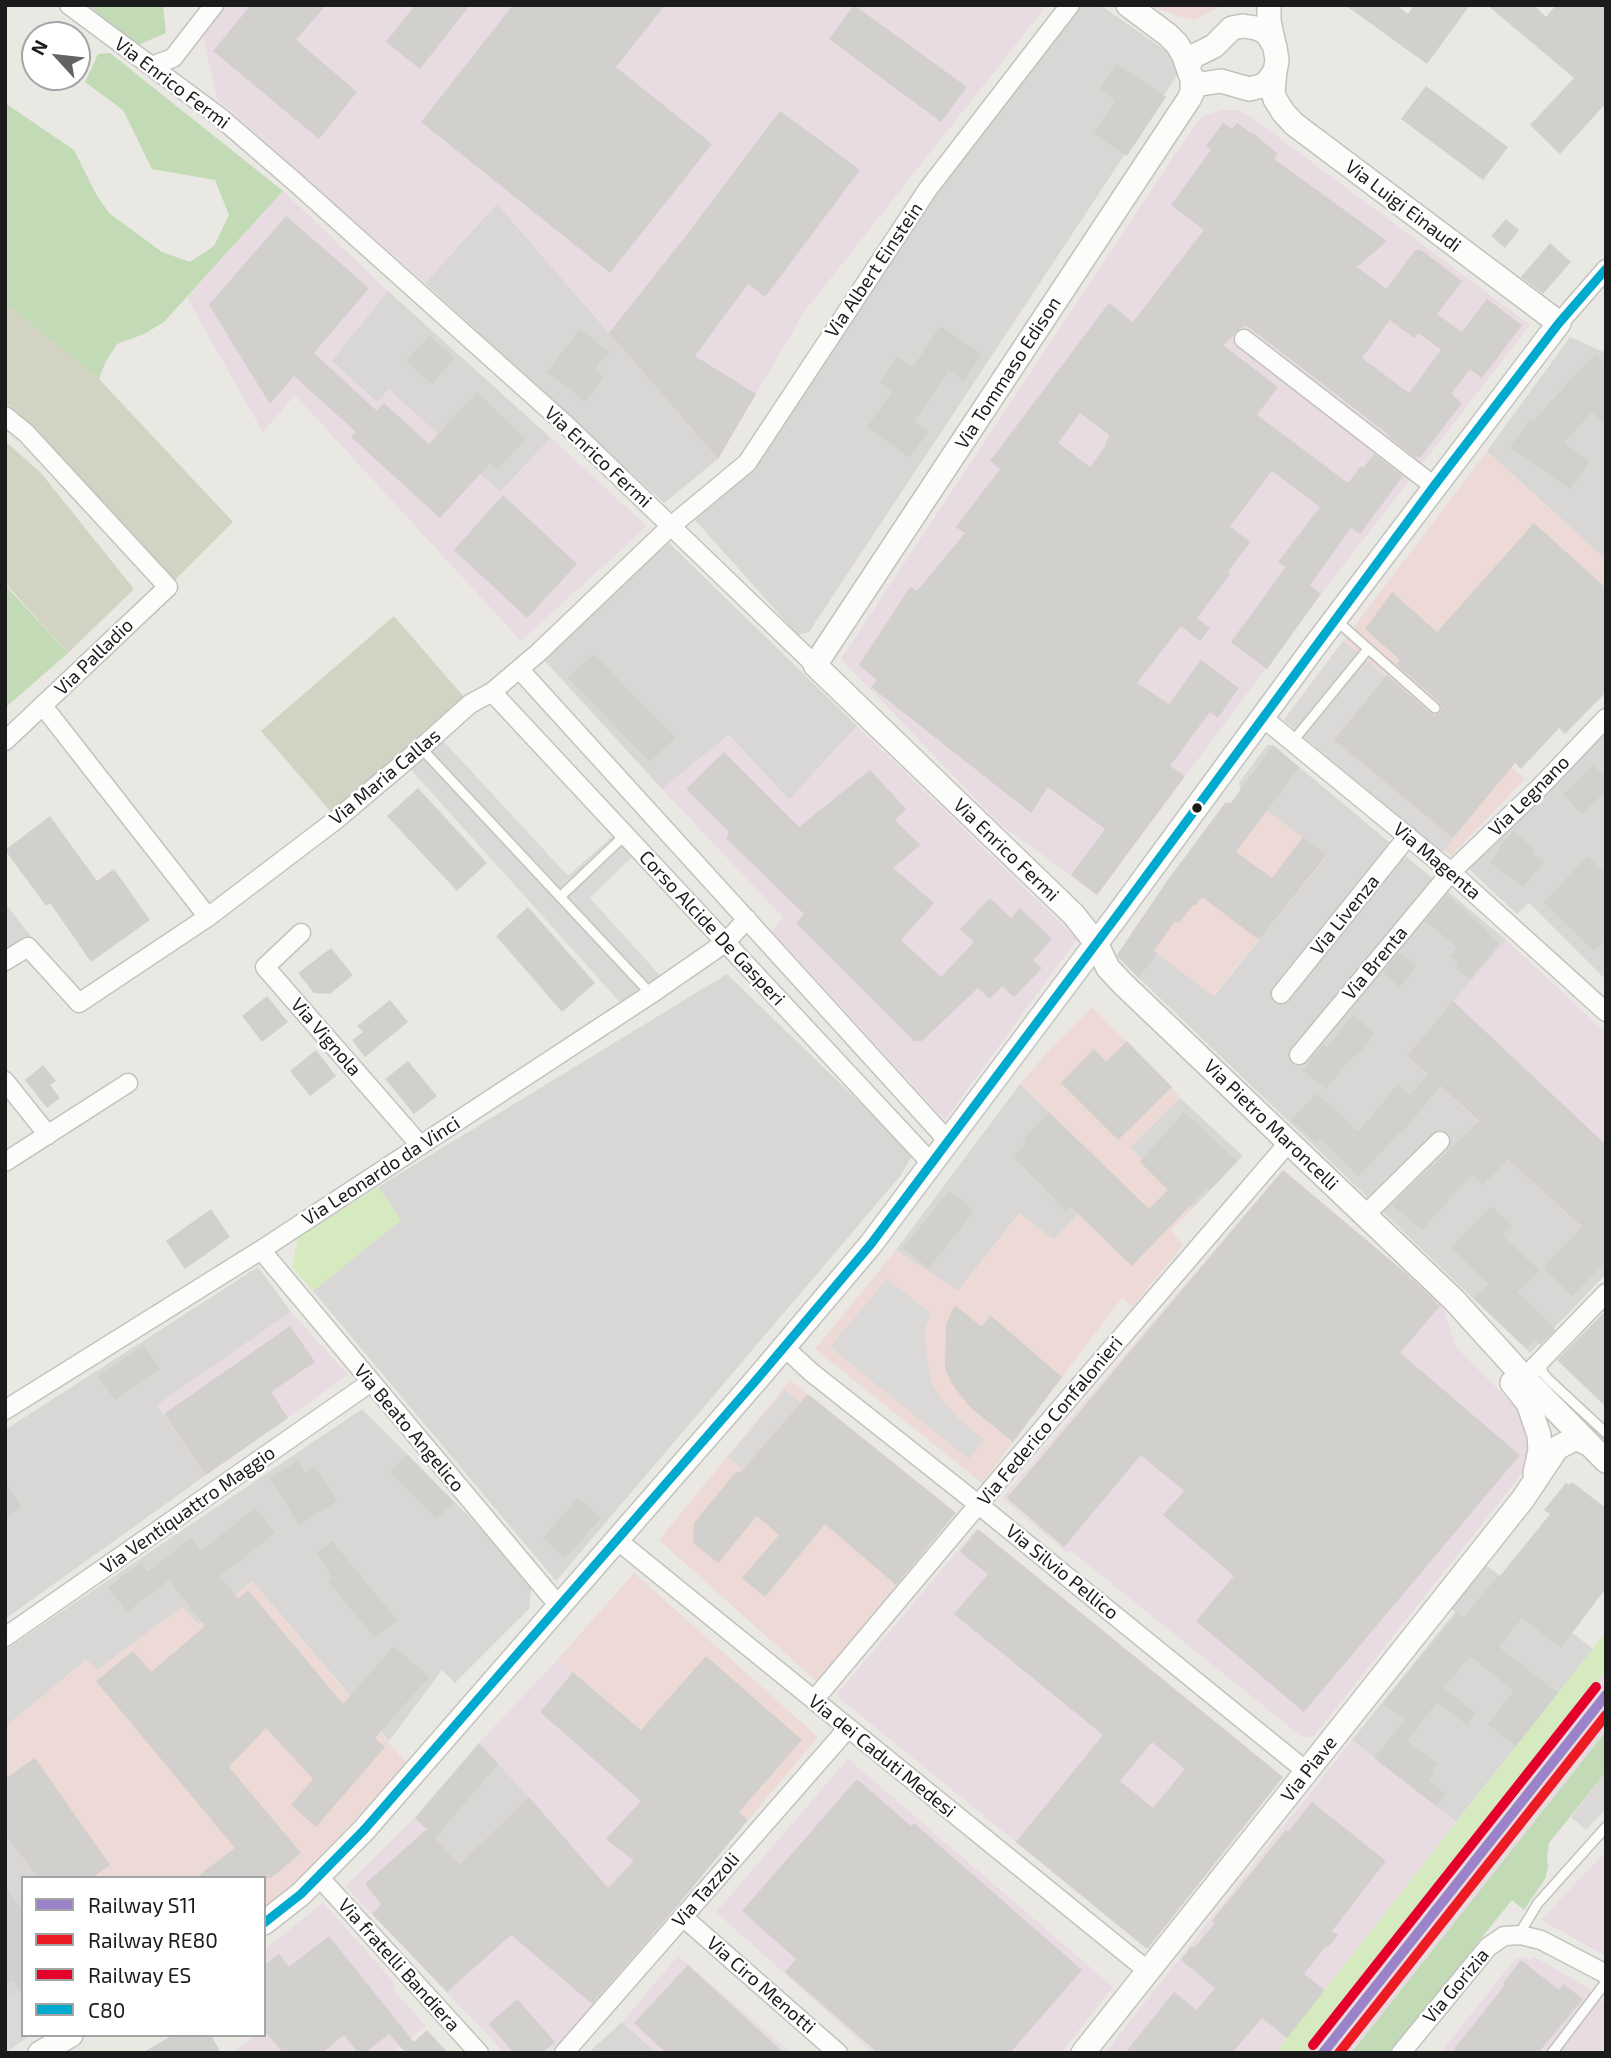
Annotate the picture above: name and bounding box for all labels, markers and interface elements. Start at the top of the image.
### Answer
north arrow [21,21,91,91]
street label: Via Enrico Fermi [110,32,234,134]
text: N [25,36,52,58]
street label: Via Luigi Einaudi [1341,155,1465,257]
street label: Via Albert Einstein [820,198,928,342]
street label: Via Tommaso Edison [950,293,1066,453]
street label: Via Enrico Fermi [540,402,656,512]
street label: Via Palladio [50,614,138,700]
street label: Via Maria Callas [325,724,445,830]
street label: Via Legnano [1484,751,1574,841]
street label: Via Enrico Fermi [948,794,1064,906]
unlabelled marker [1190,801,1204,815]
street label: Via Magenta [1389,818,1485,904]
street label: Corso Alcide De Gasperi [634,846,790,1010]
street label: Via Livenza [1306,870,1384,960]
street label: Via Brenta [1338,922,1412,1004]
street label: Via Vignola [286,993,366,1081]
street label: Via Pietro Maroncelli [1199,1055,1343,1195]
street label: Via Leonardo da Vinci [298,1112,464,1230]
street label: Via Federico Confalonieri [973,1332,1127,1510]
street label: Via Beato Angelico [349,1360,469,1496]
street label: Via Ventiquattro Maggio [96,1441,280,1579]
street label: Via Silvio Pellico [1001,1520,1123,1624]
street label: Via dei Caduti Medesi [804,1690,960,1822]
street label: Via Piave [1276,1731,1342,1807]
street label: Via Tazzoli [667,1848,745,1932]
legend [21,1876,266,2037]
text: Railway S11 [88,1892,196,1917]
street label: Via fratelli Bandiera [333,1894,465,2036]
text: Railway RE80 [88,1927,218,1952]
street label: Via Ciro Menotti [702,1932,820,2038]
street label: Via Gorizia [1418,1944,1494,2028]
text: Railway ES [88,1962,191,1987]
text: C80 [88,1997,125,2022]

